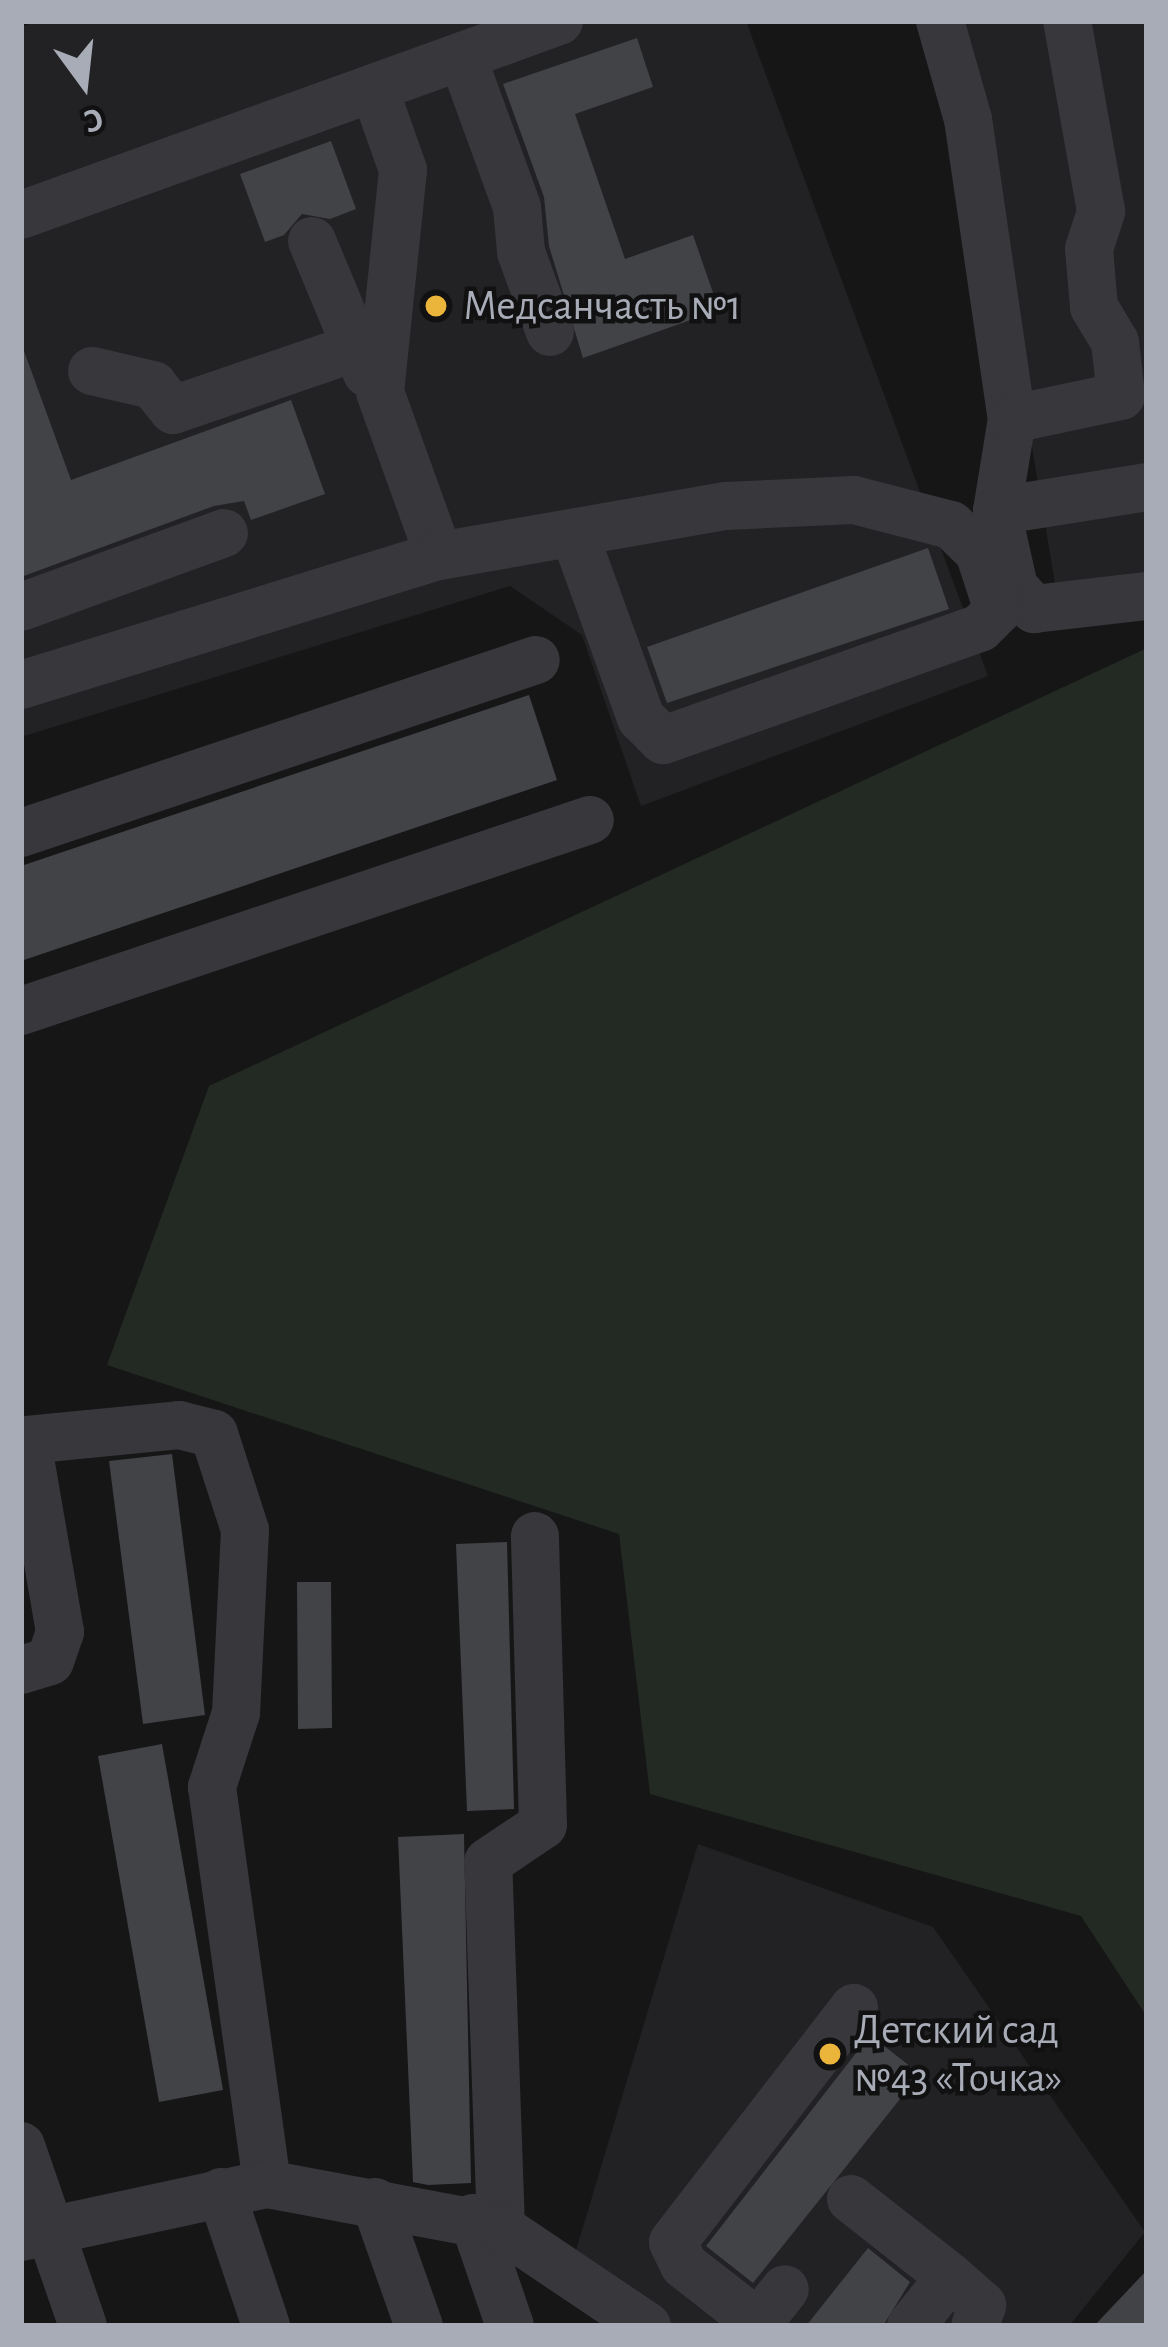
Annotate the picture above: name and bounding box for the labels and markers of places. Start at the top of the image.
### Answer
place label: Медсанчасть №1 [463,281,741,331]
marker: Медсанчасть №1 [420,290,452,322]
place label: Детский сад №43 «Точка» [854,2005,1062,2104]
marker: Детский сад №43 «Точка» [817,2041,843,2067]

